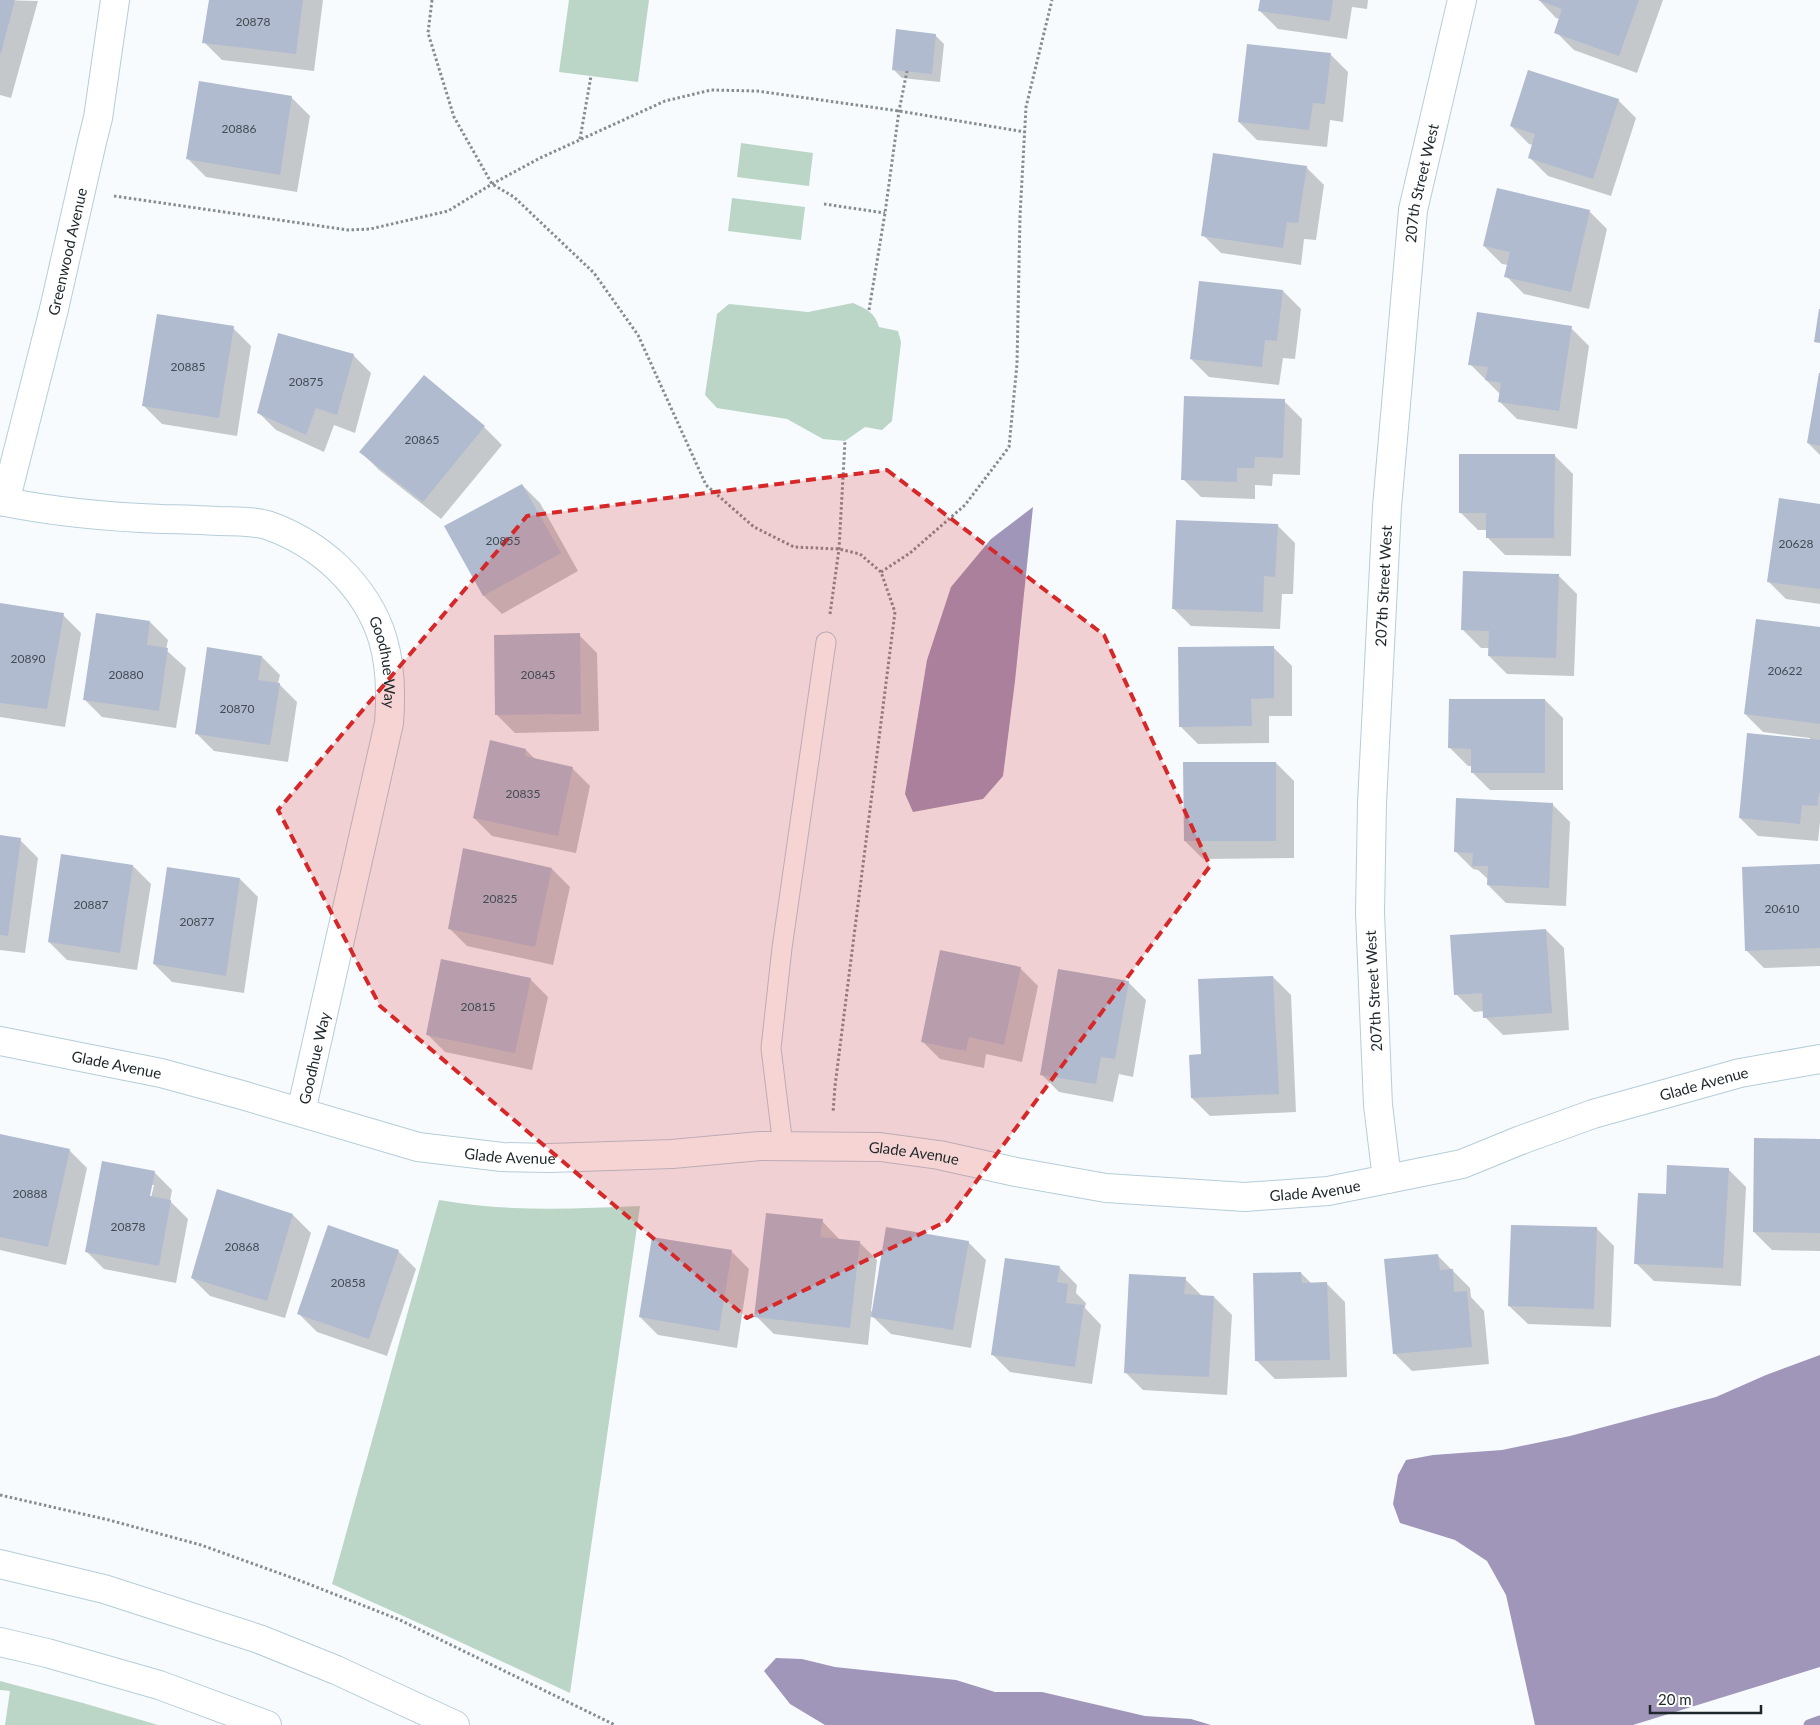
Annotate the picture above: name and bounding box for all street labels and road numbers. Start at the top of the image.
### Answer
street label: 207th Street West [1401,121,1442,244]
street label: Greenwood Avenue [44,186,90,317]
street label: 207th Street West [1371,524,1395,647]
street label: Goodhue Way [366,613,399,709]
street label: 207th Street West [1361,929,1385,1052]
street label: Goodhue Way [295,1010,333,1106]
street label: Glade Avenue [70,1046,163,1082]
street label: Glade Avenue [1658,1063,1750,1104]
street label: Glade Avenue [869,1138,961,1168]
street label: Glade Avenue [463,1144,556,1167]
street label: Glade Avenue [1269,1176,1362,1204]

